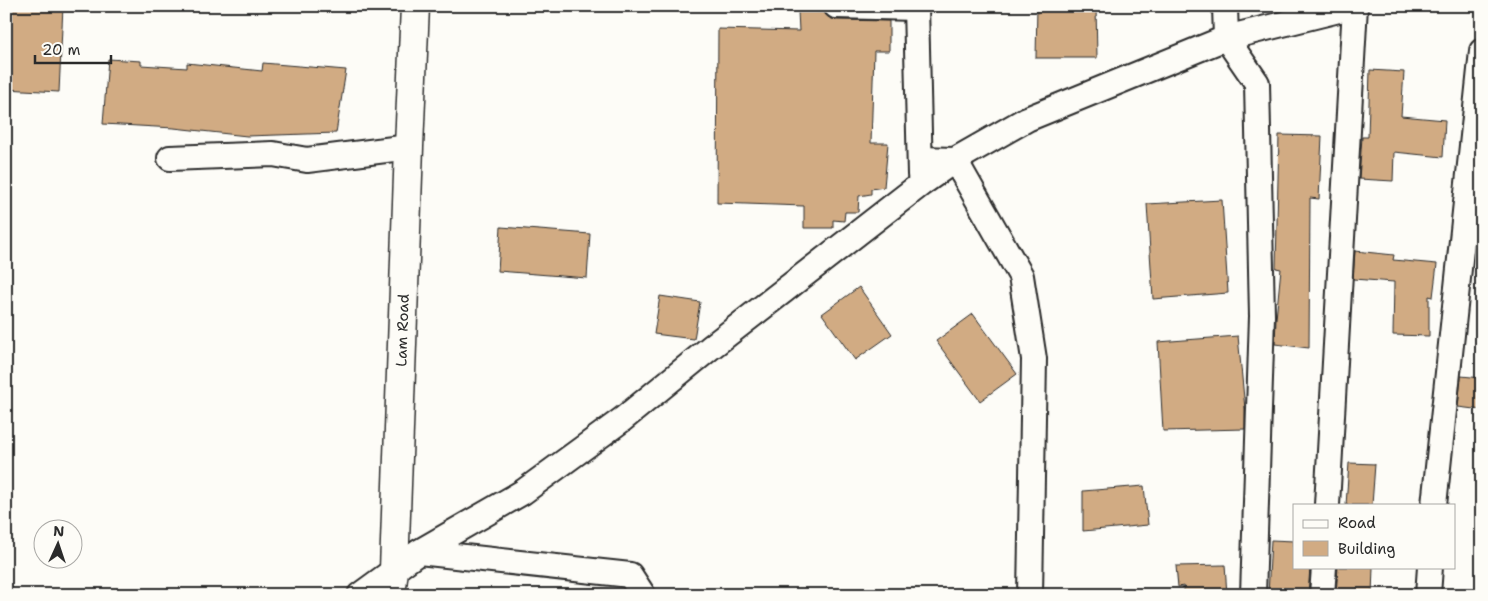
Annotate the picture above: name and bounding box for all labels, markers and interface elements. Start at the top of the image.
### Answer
scale bar [35,32,111,64]
text: 20 m [42,40,81,60]
street label: Lam Road [391,293,414,367]
legend [1293,504,1456,568]
text: Road [1338,513,1376,533]
north arrow [32,518,82,568]
text: N [53,522,65,540]
text: Building [1338,539,1395,559]

